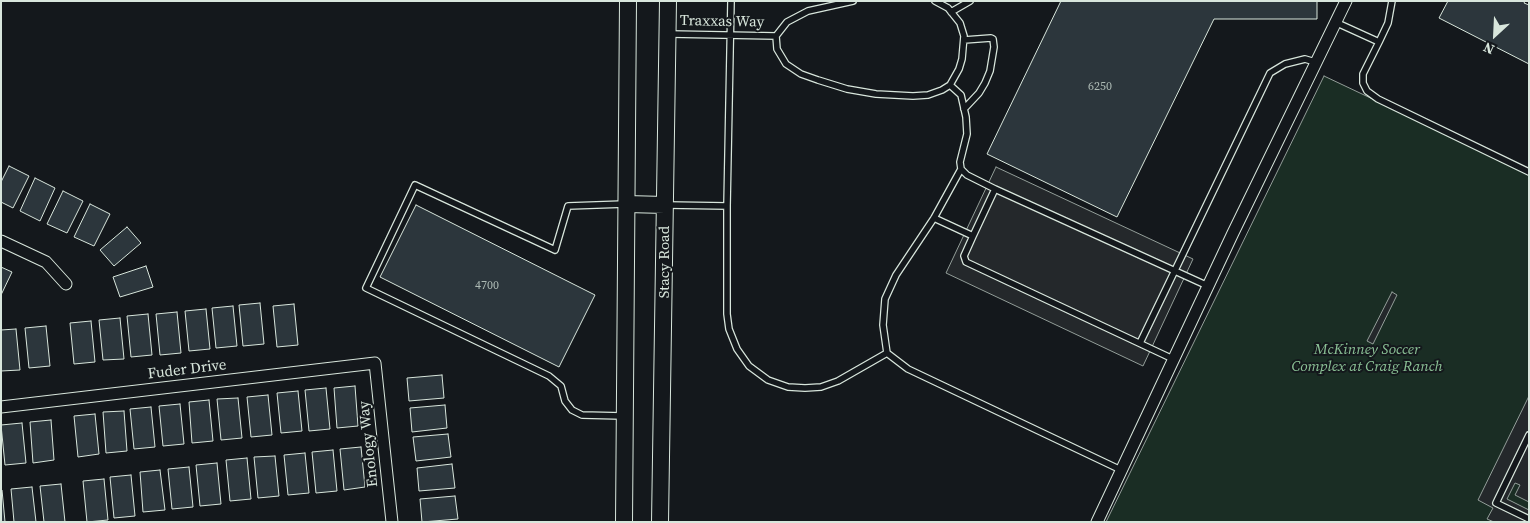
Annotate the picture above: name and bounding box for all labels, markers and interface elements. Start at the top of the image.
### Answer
north arrow [1470,10,1520,60]
street label: Traxxas Way [680,12,764,32]
text: N [1480,37,1498,60]
house number: 6250 [1088,80,1112,94]
street label: Stacy Road [656,226,674,298]
house number: 4700 [475,279,499,293]
park label: McKinney Soccer Complex at Craig Ranch [1291,341,1443,376]
street label: Fuder Drive [147,356,227,384]
street label: Enology Way [356,400,382,488]

